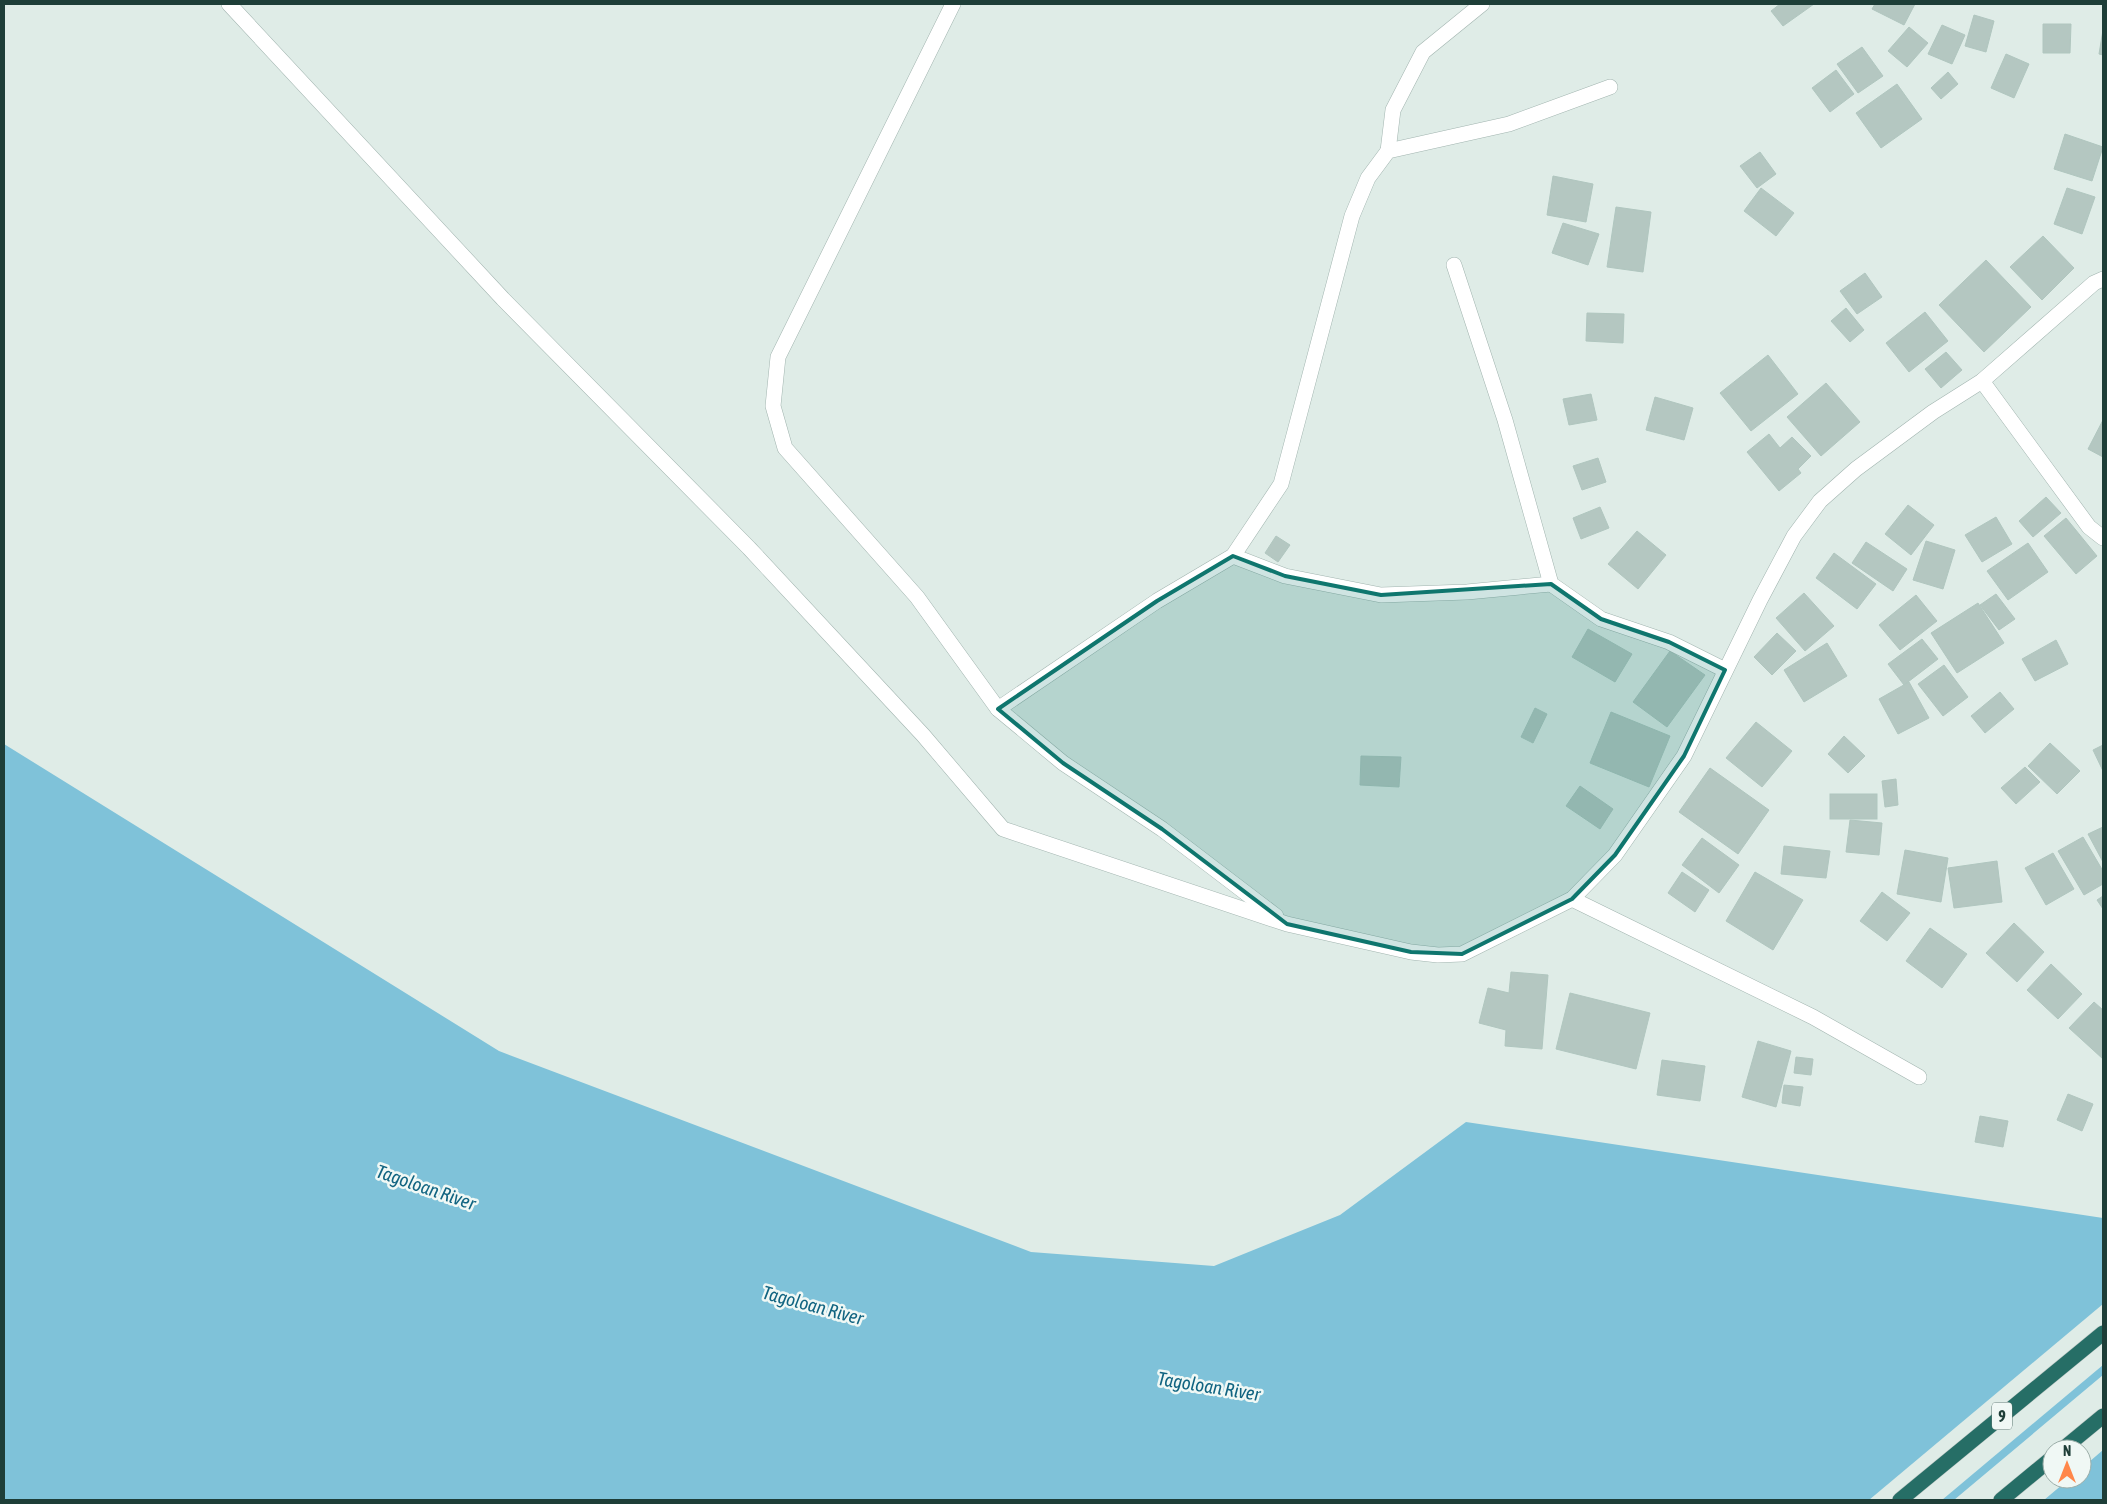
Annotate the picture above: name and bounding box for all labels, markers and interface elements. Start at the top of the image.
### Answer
water label: Tagoloan River [373,1160,480,1215]
water label: Tagoloan River [760,1281,867,1329]
water label: Tagoloan River [1156,1367,1263,1405]
road number: 9 [1992,1402,2012,1430]
north arrow [2042,1439,2092,1489]
text: N [2063,1443,2071,1459]

